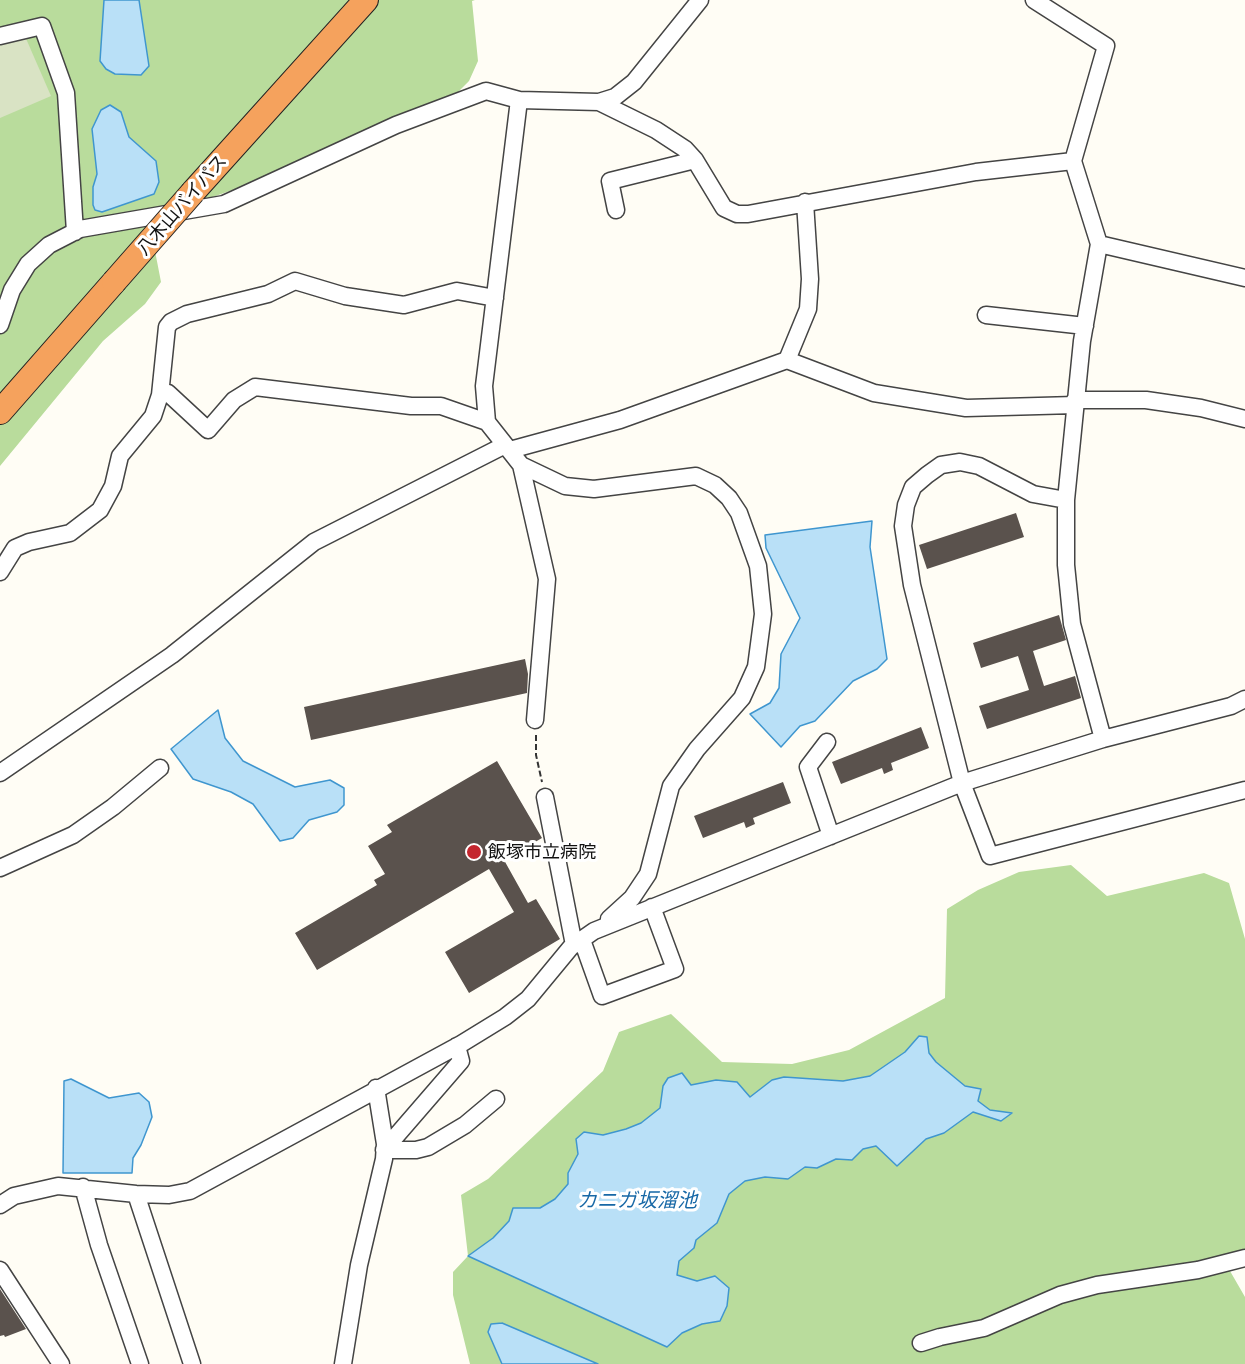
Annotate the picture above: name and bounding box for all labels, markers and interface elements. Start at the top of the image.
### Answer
street label: 八木山バイパス [133,150,231,260]
place label: 飯塚市立病院 [488,841,596,863]
marker: 飯塚市立病院 [465,843,483,861]
water label: カニガ坂溜池 [577,1189,697,1213]

